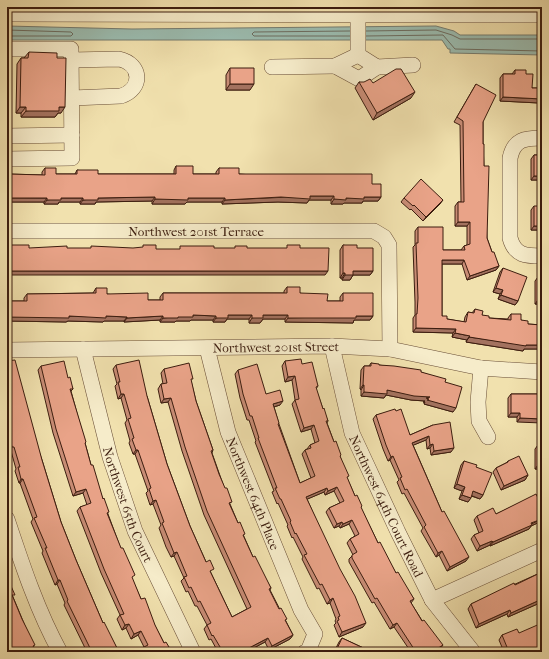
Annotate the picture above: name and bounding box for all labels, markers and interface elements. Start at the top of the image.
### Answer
street label: Northwest 201st Terrace [128,224,264,239]
street label: Northwest 201st Street [213,339,340,355]
street label: Northwest 64th Court Road [346,433,427,581]
street label: Northwest 64th Place [223,435,283,553]
street label: Northwest 65th Court [100,445,156,565]

